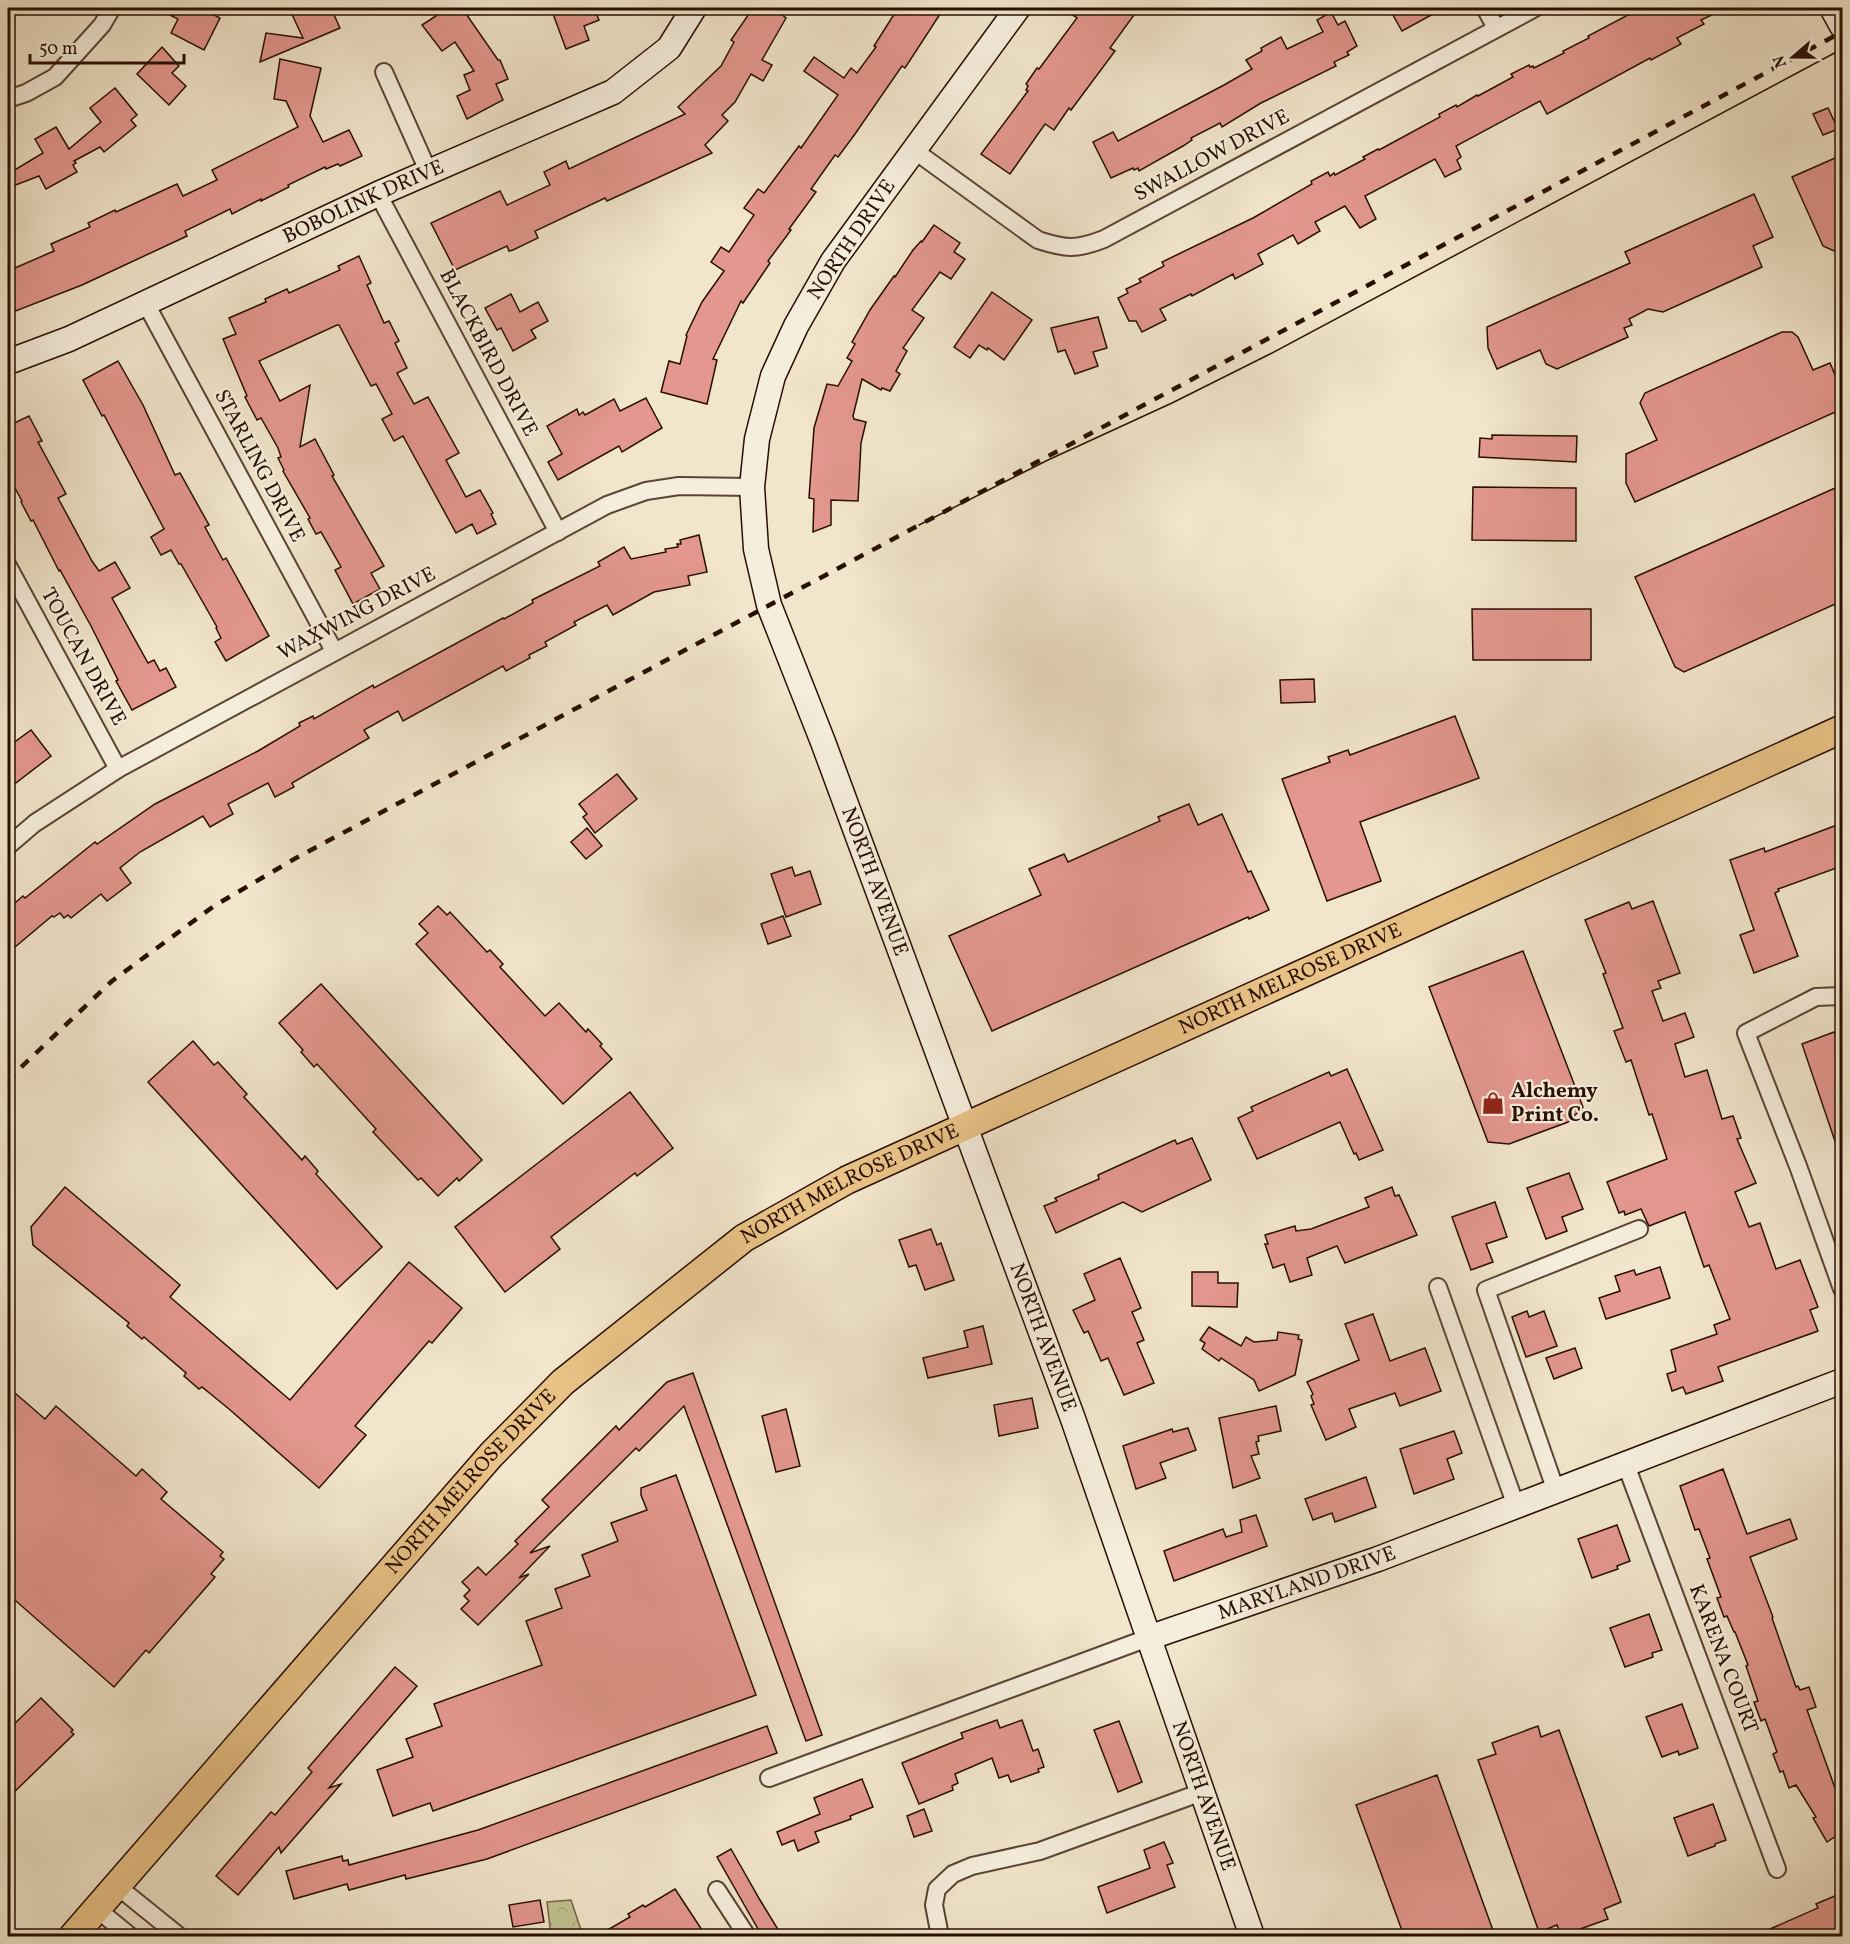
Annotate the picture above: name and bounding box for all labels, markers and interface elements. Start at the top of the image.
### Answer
scale bar [30,27,184,65]
north arrow [1763,27,1823,87]
text: 50 m [39,37,78,62]
text: N [1768,52,1793,71]
street label: SWALLOW DRIVE [1129,103,1295,209]
street label: BOBOLINK DRIVE [278,153,449,251]
street label: NORTH DRIVE [801,174,903,306]
street label: BLACKBIRD DRIVE [432,264,544,442]
street label: STARLING DRIVE [206,384,312,548]
street label: WAXWING DRIVE [273,560,441,668]
street label: TOUCAN DRIVE [33,583,133,731]
street label: NORTH AVENUE [834,803,915,960]
street label: NORTH MELROSE DRIVE [1174,916,1406,1042]
place label: Alchemy Print Co. [1511,1077,1599,1130]
shop icon: Alchemy Print Co. [1480,1090,1506,1116]
street label: NORTH MELROSE DRIVE [735,1117,964,1252]
street label: NORTH AVENUE [1002,1259,1084,1416]
street label: NORTH MELROSE DRIVE [379,1382,563,1581]
street label: MARYLAND DRIVE [1214,1539,1400,1627]
street label: KARENA COURT [1681,1580,1765,1738]
street label: NORTH AVENUE [1164,1717,1243,1875]

